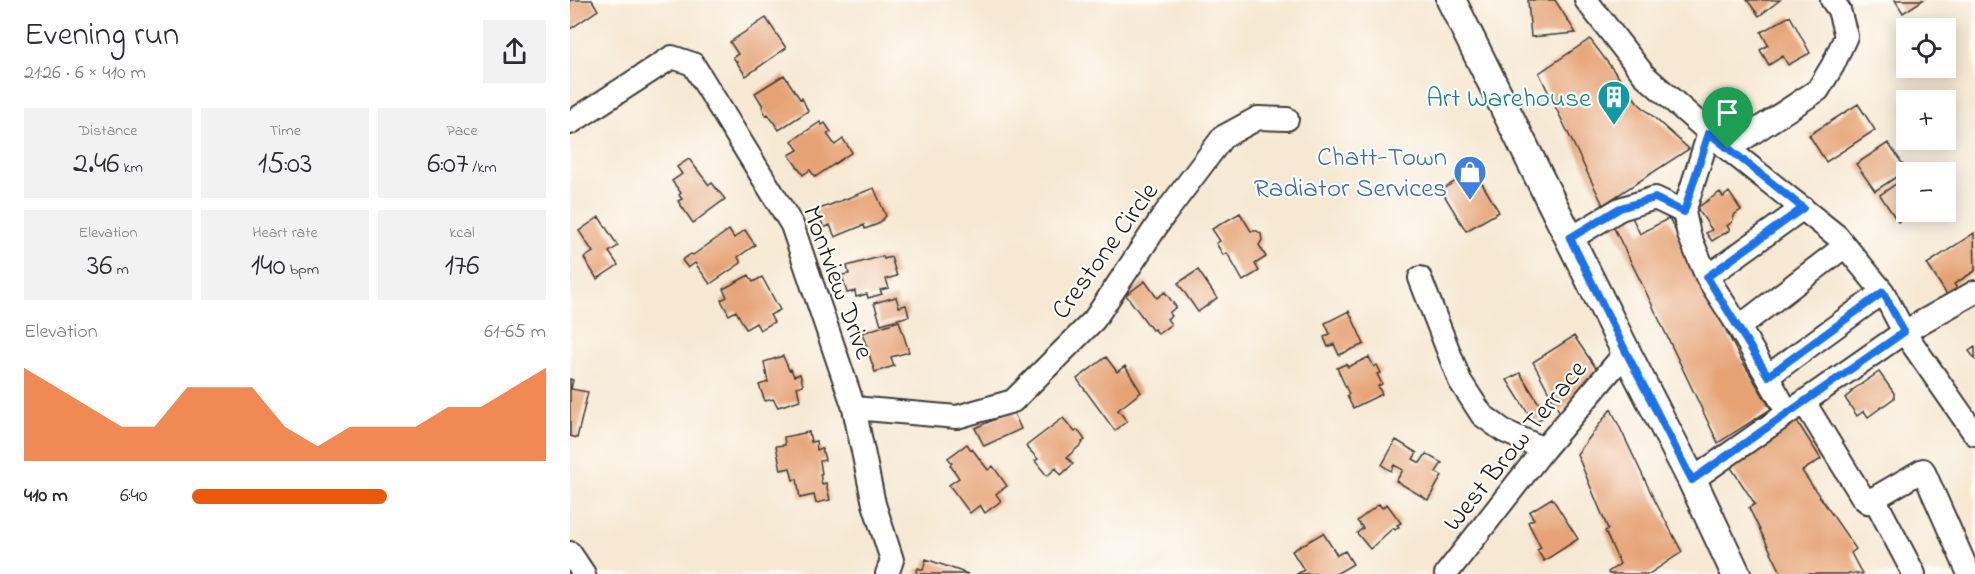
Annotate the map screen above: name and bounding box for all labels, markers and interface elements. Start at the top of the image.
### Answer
text: Evening run [24,12,179,60]
map controls [1896,18,1956,222]
button: locate [1896,18,1956,78]
button: share [483,20,546,83]
text: 21:26 · 6 × 410 m [24,59,146,88]
building icon: Art Warehouse [1596,79,1632,126]
place label: Art Warehouse [1426,80,1592,119]
pin [1702,87,1753,149]
button: + [1896,90,1956,150]
icon: arrive [1711,96,1744,129]
text: Distance [79,119,137,143]
text: Time [269,119,301,143]
text: Pace [446,119,478,143]
place label: Chatt-Town Radiator Services [1254,139,1447,209]
text: 2.46 [73,143,120,187]
text: 15:03 [258,143,312,187]
text: 6:07 [427,143,468,187]
shop icon: Chatt-Town Radiator Services [1452,154,1488,201]
text: km [120,156,143,180]
text: /km [468,156,497,180]
button: − [1896,162,1956,222]
street label: Crestone Circle [1043,174,1170,328]
street label: Montview Drive [791,201,883,366]
text: Elevation [79,221,137,245]
text: Heart rate [252,221,318,245]
text: kcal [449,221,475,245]
text: 36 [87,245,113,289]
text: 140 [251,245,286,289]
text: 176 [444,245,480,289]
text: m [113,258,129,282]
text: bpm [286,258,319,282]
text: Elevation [24,318,98,347]
text: 61–65 m [484,318,546,347]
street label: West Brow Terrace [1435,352,1598,541]
text: 410 m [24,482,68,511]
text: 6:40 [120,482,147,511]

